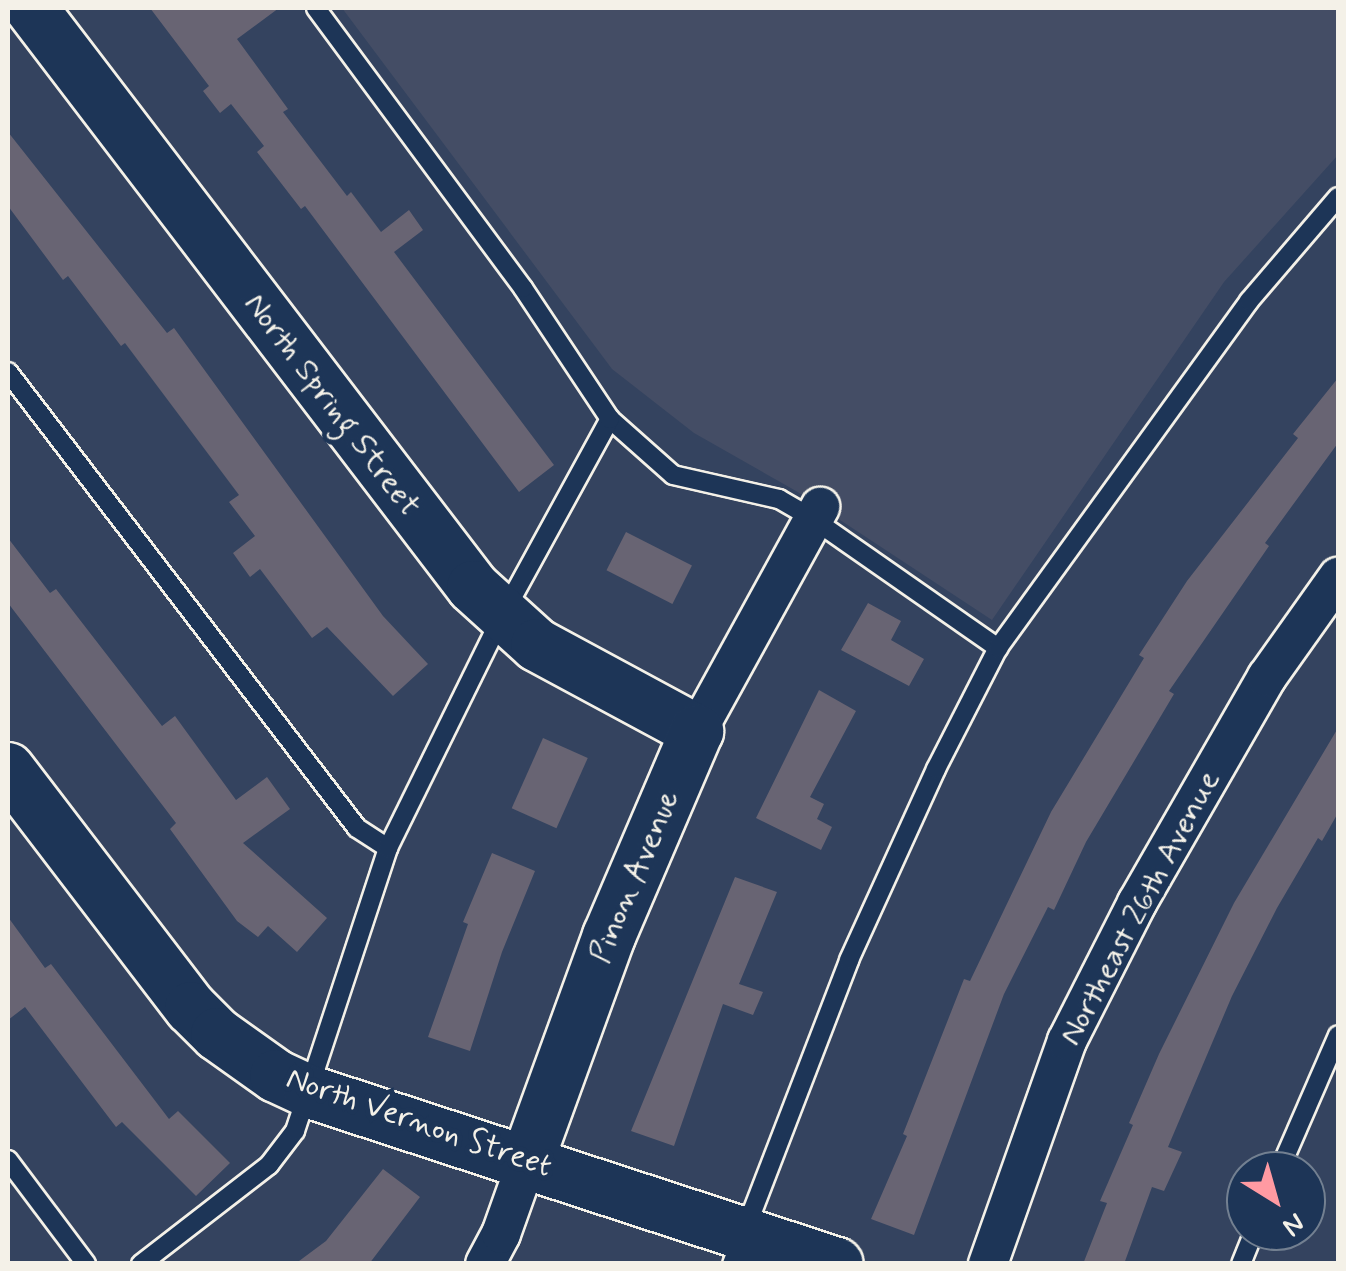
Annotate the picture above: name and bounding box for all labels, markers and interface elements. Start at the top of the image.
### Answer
street label: North Spring Street [236,286,428,524]
street label: Northeast 26th Avenue [1051,764,1229,1052]
street label: Pinon Avenue [580,782,690,972]
street label: North Vernon Street [279,1059,559,1187]
north arrow [1226,1151,1326,1251]
text: N [1275,1203,1312,1244]

